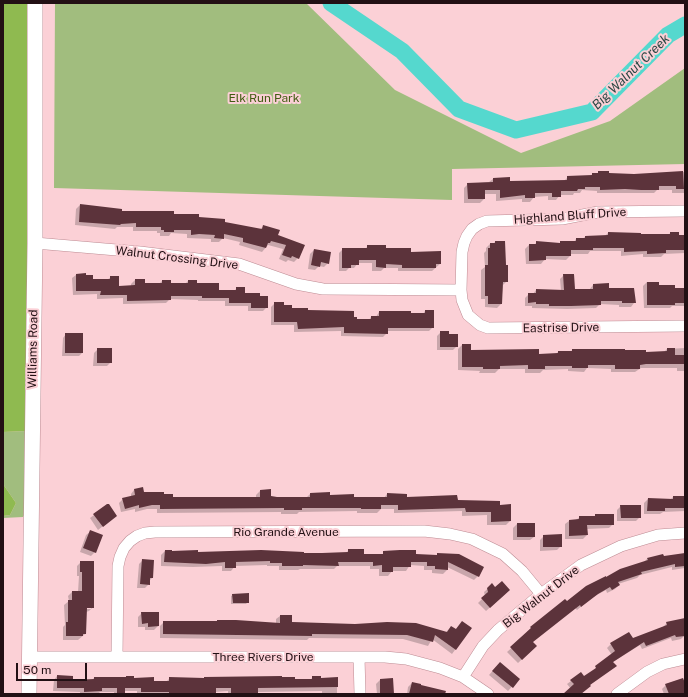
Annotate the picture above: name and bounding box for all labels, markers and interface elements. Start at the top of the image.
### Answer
water label: Big Walnut Creek [589,31,673,113]
park label: Elk Run Park [228,91,300,105]
street label: Highland Bluff Drive [513,205,627,227]
street label: Walnut Crossing Drive [115,243,239,273]
street label: Williams Road [25,309,41,389]
street label: Eastrise Drive [523,320,599,336]
street label: Rio Grande Avenue [233,525,339,539]
street label: Big Walnut Drive [500,563,582,631]
street label: Three Rivers Drive [212,650,314,664]
scale bar [18,655,89,681]
text: 50 m [23,663,51,677]

